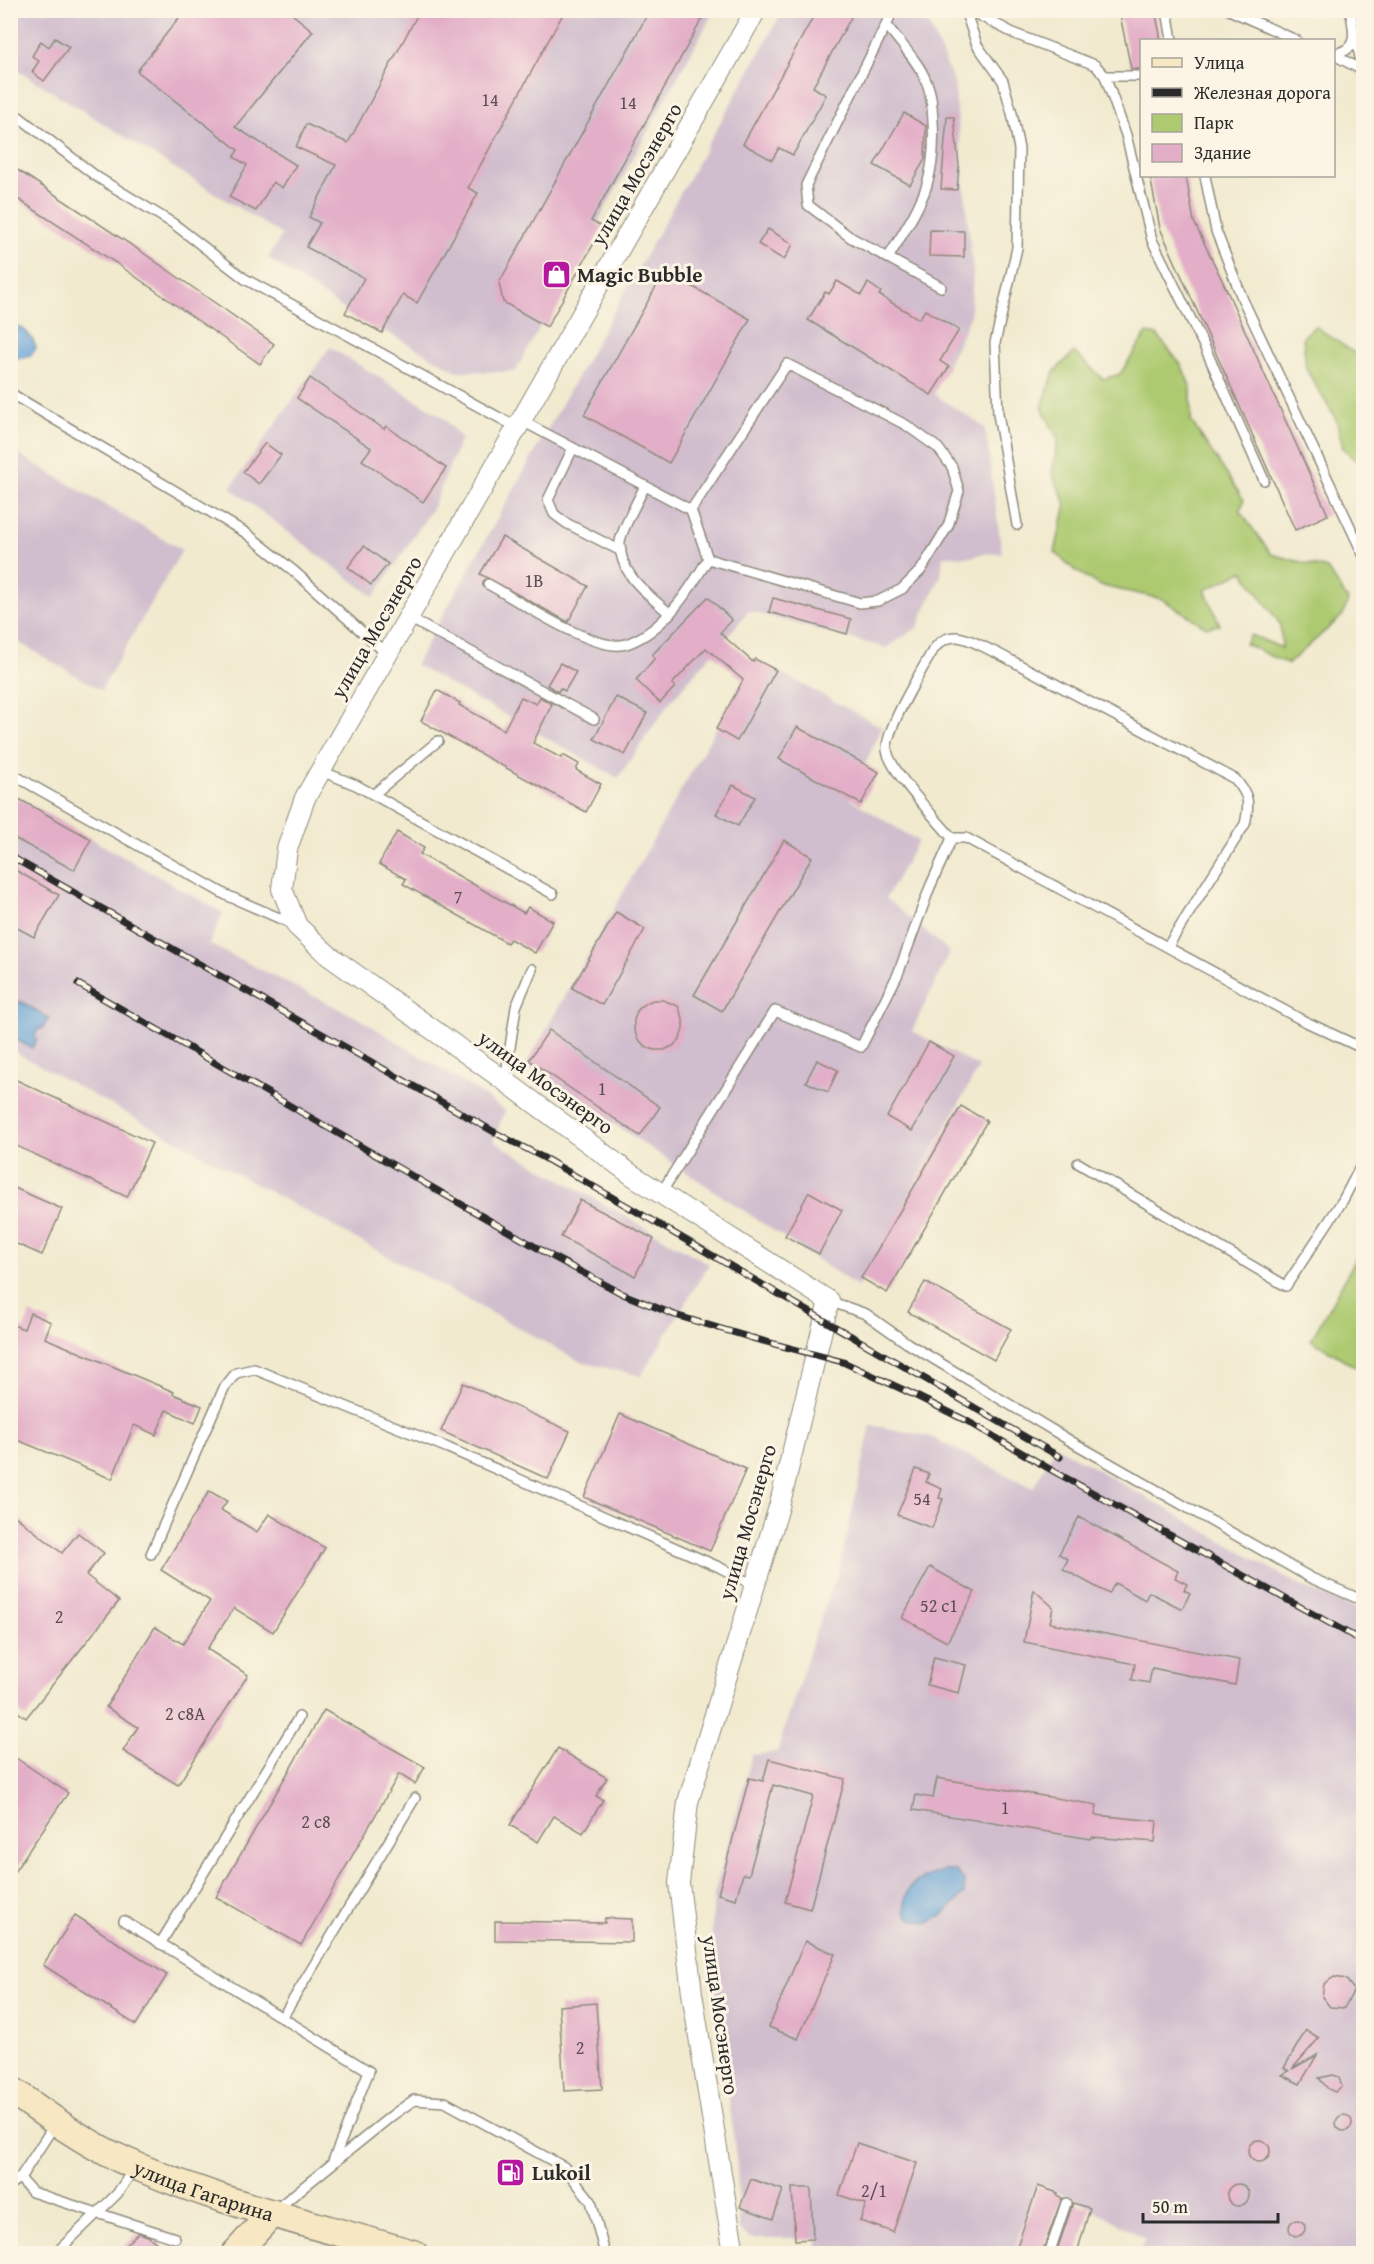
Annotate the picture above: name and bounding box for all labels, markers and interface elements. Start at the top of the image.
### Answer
legend [1140,39,1335,177]
text: Улица [1194,49,1245,76]
text: Железная дорога [1193,79,1331,106]
house number: 14 [481,86,499,113]
house number: 14 [619,89,637,116]
street label: улица Мосэнерго [582,97,690,252]
text: Парк [1194,109,1234,136]
text: Здание [1194,139,1251,166]
shop icon: Magic Bubble [540,258,572,290]
place label: Magic Bubble [577,259,703,290]
street label: улица Мосэнерго [322,550,430,705]
house number: 1В [525,567,543,594]
house number: 7 [454,883,462,910]
street label: улица Мосэнерго [471,1022,620,1142]
house number: 1 [598,1075,606,1102]
street label: улица Мосэнерго [710,1441,784,1604]
house number: 54 [913,1485,931,1512]
house number: 52 с1 [920,1592,958,1619]
house number: 2 [55,1603,63,1630]
house number: 2 с8А [165,1700,205,1727]
house number: 1 [1001,1794,1009,1821]
house number: 2 с8 [301,1808,331,1835]
street label: улица Мосэнерго [694,1932,748,2097]
house number: 2 [576,2034,584,2061]
street label: улица Гагарина [128,2151,277,2229]
fuel station icon: Lukoil [495,2156,527,2188]
place label: Lukoil [532,2157,591,2188]
house number: 2/1 [861,2177,887,2204]
scale bar [1143,2186,1278,2224]
text: 50 m [1152,2193,1188,2220]

